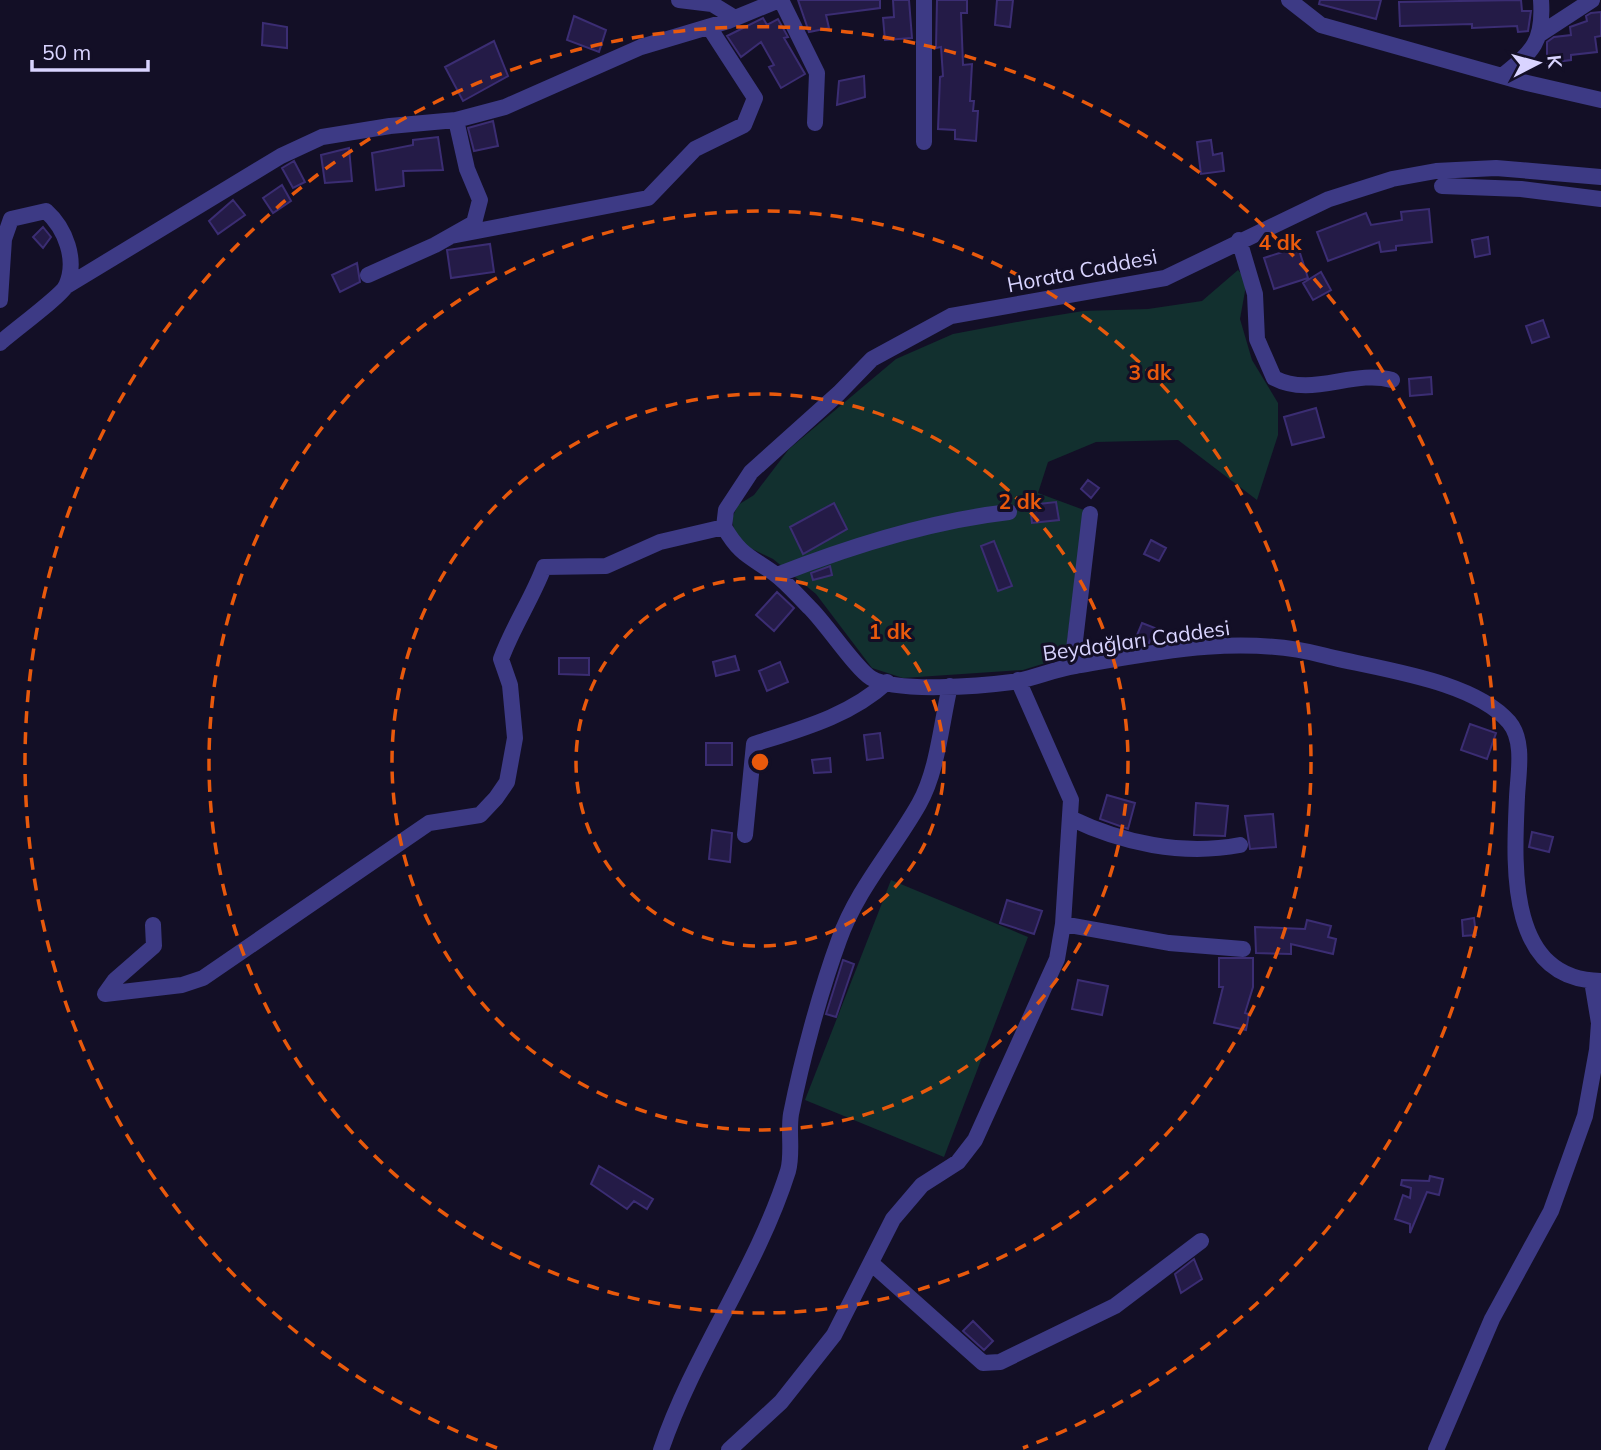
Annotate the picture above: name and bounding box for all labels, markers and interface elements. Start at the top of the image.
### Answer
scale bar [32,28,147,72]
north arrow [1503,28,1573,98]
text: 50 m [42,39,91,65]
text: K [1542,54,1568,70]
text: 4 dk [1259,229,1302,255]
street label: Horata Caddesi [1005,243,1159,297]
text: 3 dk [1129,359,1172,385]
text: 2 dk [999,488,1042,514]
street label: Beydağları Caddesi [1041,614,1231,666]
text: 1 dk [869,618,912,644]
centre of rings [748,750,772,774]

